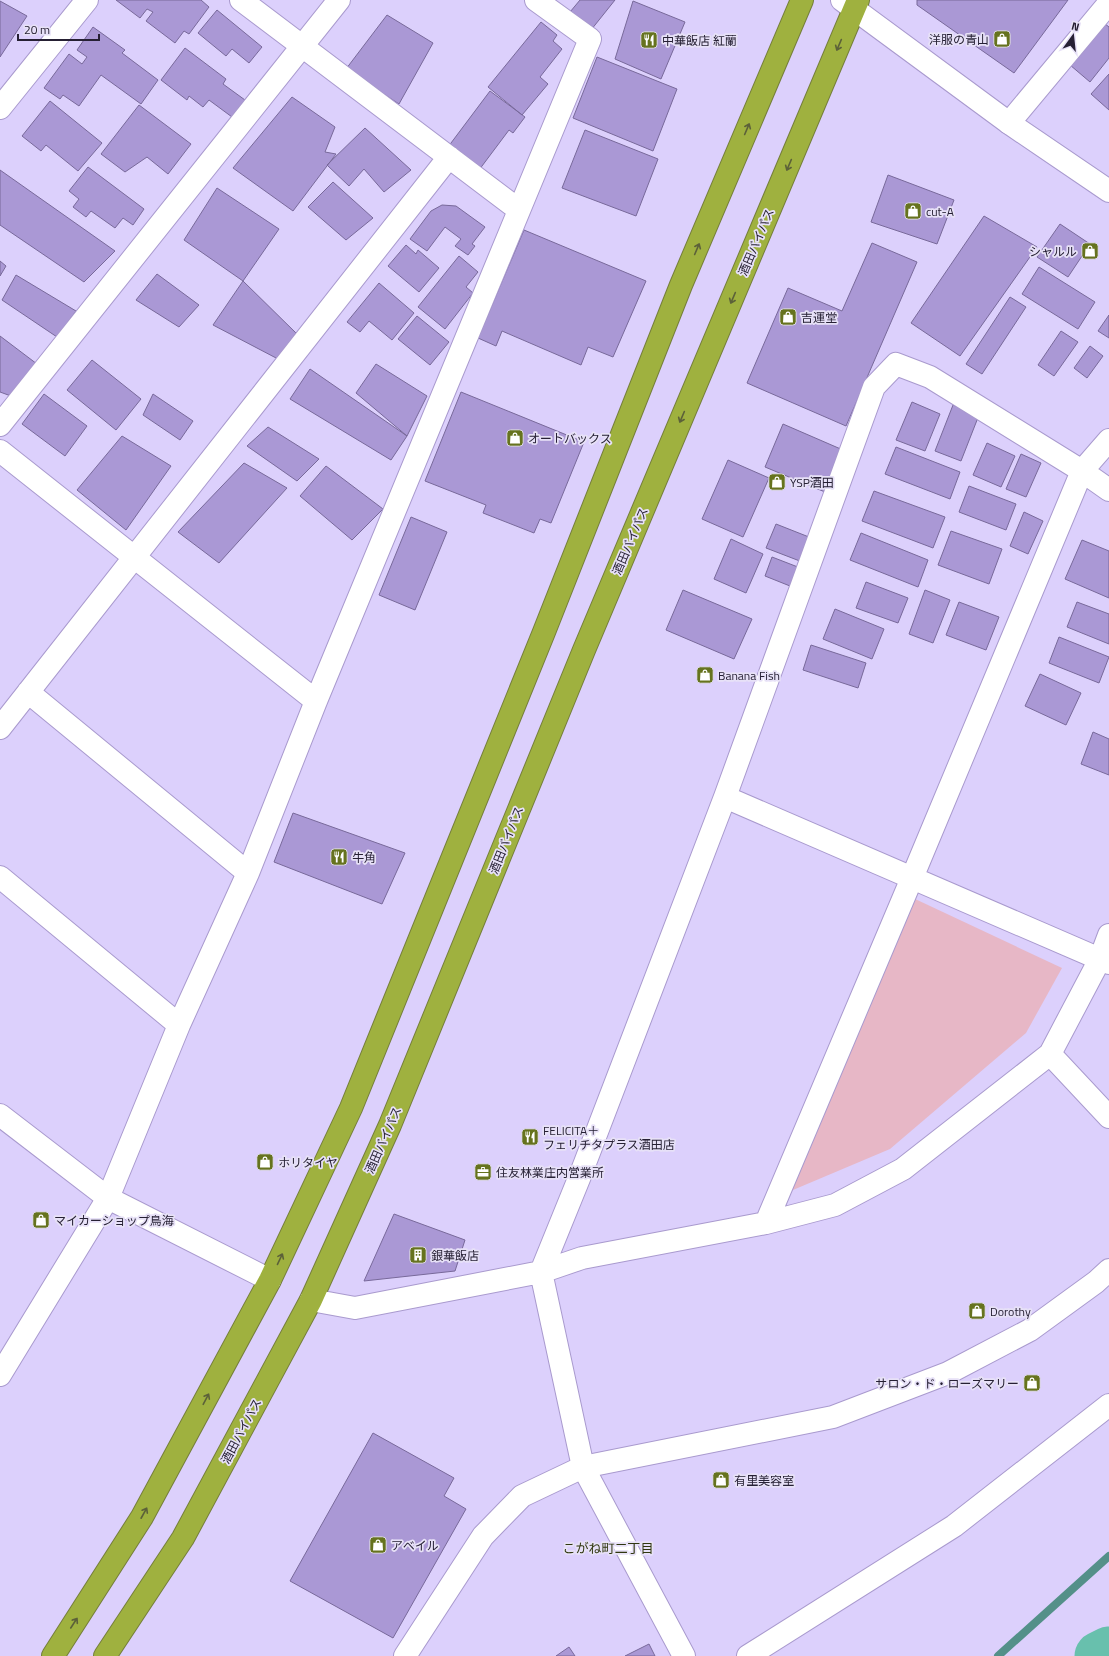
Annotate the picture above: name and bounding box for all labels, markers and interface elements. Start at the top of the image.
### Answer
scale bar [18,16,99,42]
north arrow [1053,16,1093,56]
text: N [1070,18,1081,35]
text: 20 m [24,20,50,39]
shop icon: 洋服の青山 [992,29,1012,49]
restaurant icon: 中華飯店 紅蘭 [639,30,659,50]
place label: 洋服の青山 [929,30,989,49]
place label: 中華飯店 紅蘭 [662,31,737,50]
one-way arrow [835,39,842,51]
one-way arrow [744,124,752,136]
one-way arrow [784,159,792,171]
shop icon: cut-A [903,201,923,221]
place label: cut-A [926,202,954,221]
street label: 酒田バイパス [733,205,779,279]
shop icon: シャルル [1080,241,1100,261]
place label: シャルル [1029,242,1077,261]
one-way arrow [693,244,701,256]
one-way arrow [729,291,736,303]
shop icon: 吉運堂 [778,307,798,327]
place label: 吉運堂 [801,308,837,327]
one-way arrow [678,411,686,423]
shop icon: オートバックス [505,428,525,448]
place label: オートバックス [528,429,612,448]
shop icon: YSP酒田 [767,472,787,492]
place label: YSP酒田 [790,473,834,492]
street label: 酒田バイパス [607,504,653,578]
shop icon: Banana Fish [695,665,715,685]
place label: Banana Fish [718,666,780,685]
street label: 酒田バイパス [484,803,528,877]
restaurant icon: 牛角 [329,847,349,867]
place label: 牛角 [352,848,376,867]
street label: 酒田バイパス [360,1103,406,1177]
place label: FELICITA＋ フェリチタプラス酒田店 [543,1121,675,1154]
restaurant icon: FELICITA＋ フェリチタプラス酒田店 [520,1127,540,1147]
shop icon: ホリタイヤ [255,1152,275,1172]
place label: ホリタイヤ [278,1153,338,1172]
office icon: 住友林業庄内営業所 [473,1162,493,1182]
place label: 住友林業庄内営業所 [496,1163,604,1182]
shop icon: マイカーショップ鳥海 [31,1210,51,1230]
place label: マイカーショップ鳥海 [54,1211,174,1230]
building icon: 銀華飯店 [408,1245,428,1265]
place label: 銀華飯店 [431,1246,479,1265]
one-way arrow [277,1254,284,1266]
shop icon: Dorothy [967,1301,987,1321]
place label: Dorothy [990,1302,1031,1321]
shop icon: サロン・ド・ローズマリー [1022,1373,1042,1393]
place label: サロン・ド・ローズマリー [876,1374,1019,1393]
one-way arrow [202,1393,210,1405]
street label: 酒田バイパス [216,1395,266,1467]
shop icon: 有里美容室 [711,1470,731,1490]
place label: 有里美容室 [734,1471,794,1490]
one-way arrow [140,1507,148,1519]
shop icon: アベイル [368,1535,388,1555]
place label: アベイル [391,1536,439,1555]
district label: こがね町二丁目 [562,1538,654,1558]
one-way arrow [70,1618,78,1629]

